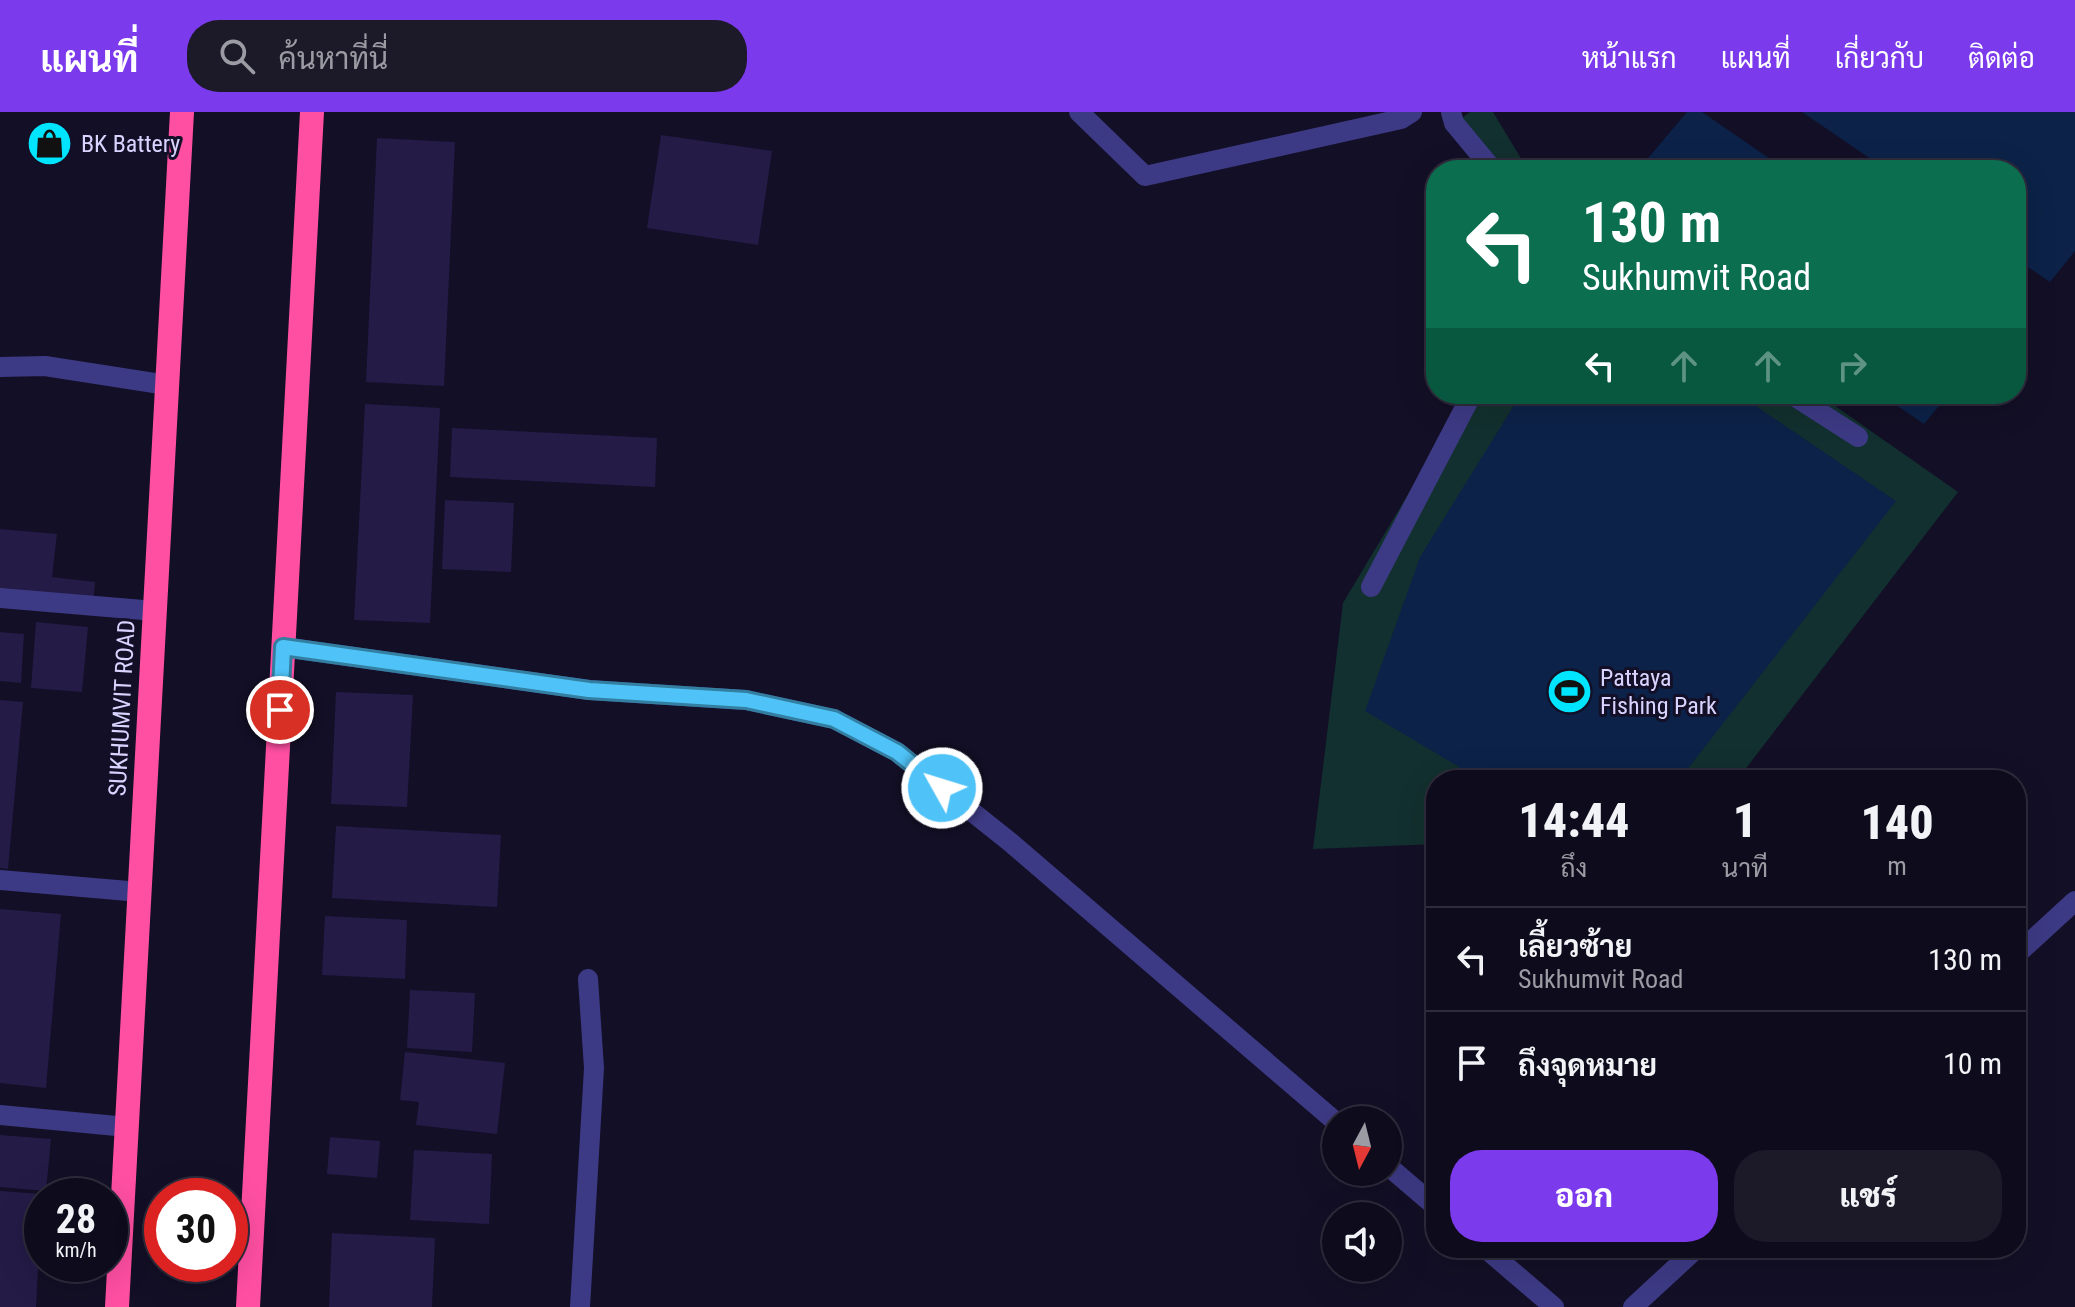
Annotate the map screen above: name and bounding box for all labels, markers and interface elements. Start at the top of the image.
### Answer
search box [187,20,747,92]
icon: search [215,34,259,78]
text: แผนที่ [40,37,139,81]
text: ค้นหาที่นี่ [279,41,388,76]
text: หน้าแรก [1582,42,1677,75]
text: แผนที่ [1721,42,1791,75]
text: เกี่ยวกับ [1835,42,1924,75]
text: ติดต่อ [1968,42,2035,75]
shop icon: BK Battery [26,120,74,168]
place label: BK Battery [81,130,180,158]
text: 130 m [1582,190,1721,256]
icon: left [1450,192,1554,296]
text: Sukhumvit Road [1582,257,1811,299]
icon: left [1578,344,1622,388]
icon: ahead [1662,344,1706,388]
icon: ahead [1746,344,1790,388]
icon: right [1830,344,1874,388]
street label: SUKHUMVIT ROAD [103,619,141,797]
place label: Pattaya Fishing Park [1600,664,1717,720]
sports icon: Pattaya Fishing Park [1545,668,1593,716]
pin [246,676,314,744]
icon: arrive [258,688,302,732]
position arrow [900,746,984,830]
text: 14:44 [1518,792,1629,849]
text: 1 [1733,792,1757,849]
text: 140 [1860,794,1934,851]
text: m [1887,851,1907,881]
text: ถึง [1560,853,1587,883]
text: นาที [1722,853,1768,883]
text: เลี้ยวซ้าย [1518,929,1632,964]
icon: left [1450,937,1494,981]
text: 130 m [1928,942,2002,977]
text: Sukhumvit Road [1518,964,1683,994]
icon: arrive [1450,1041,1494,1085]
text: 10 m [1943,1046,2002,1081]
text: ถึงจุดหมาย [1518,1048,1657,1083]
north arrow [1322,1106,1402,1186]
map controls [1322,1106,1402,1282]
button: ออก [1450,1150,1718,1242]
button: แชร์ [1734,1150,2002,1242]
speed limit sign: 30 [144,1178,248,1282]
text: 28 [56,1196,96,1243]
button: sound [1322,1202,1402,1282]
text: km/h [55,1238,97,1262]

